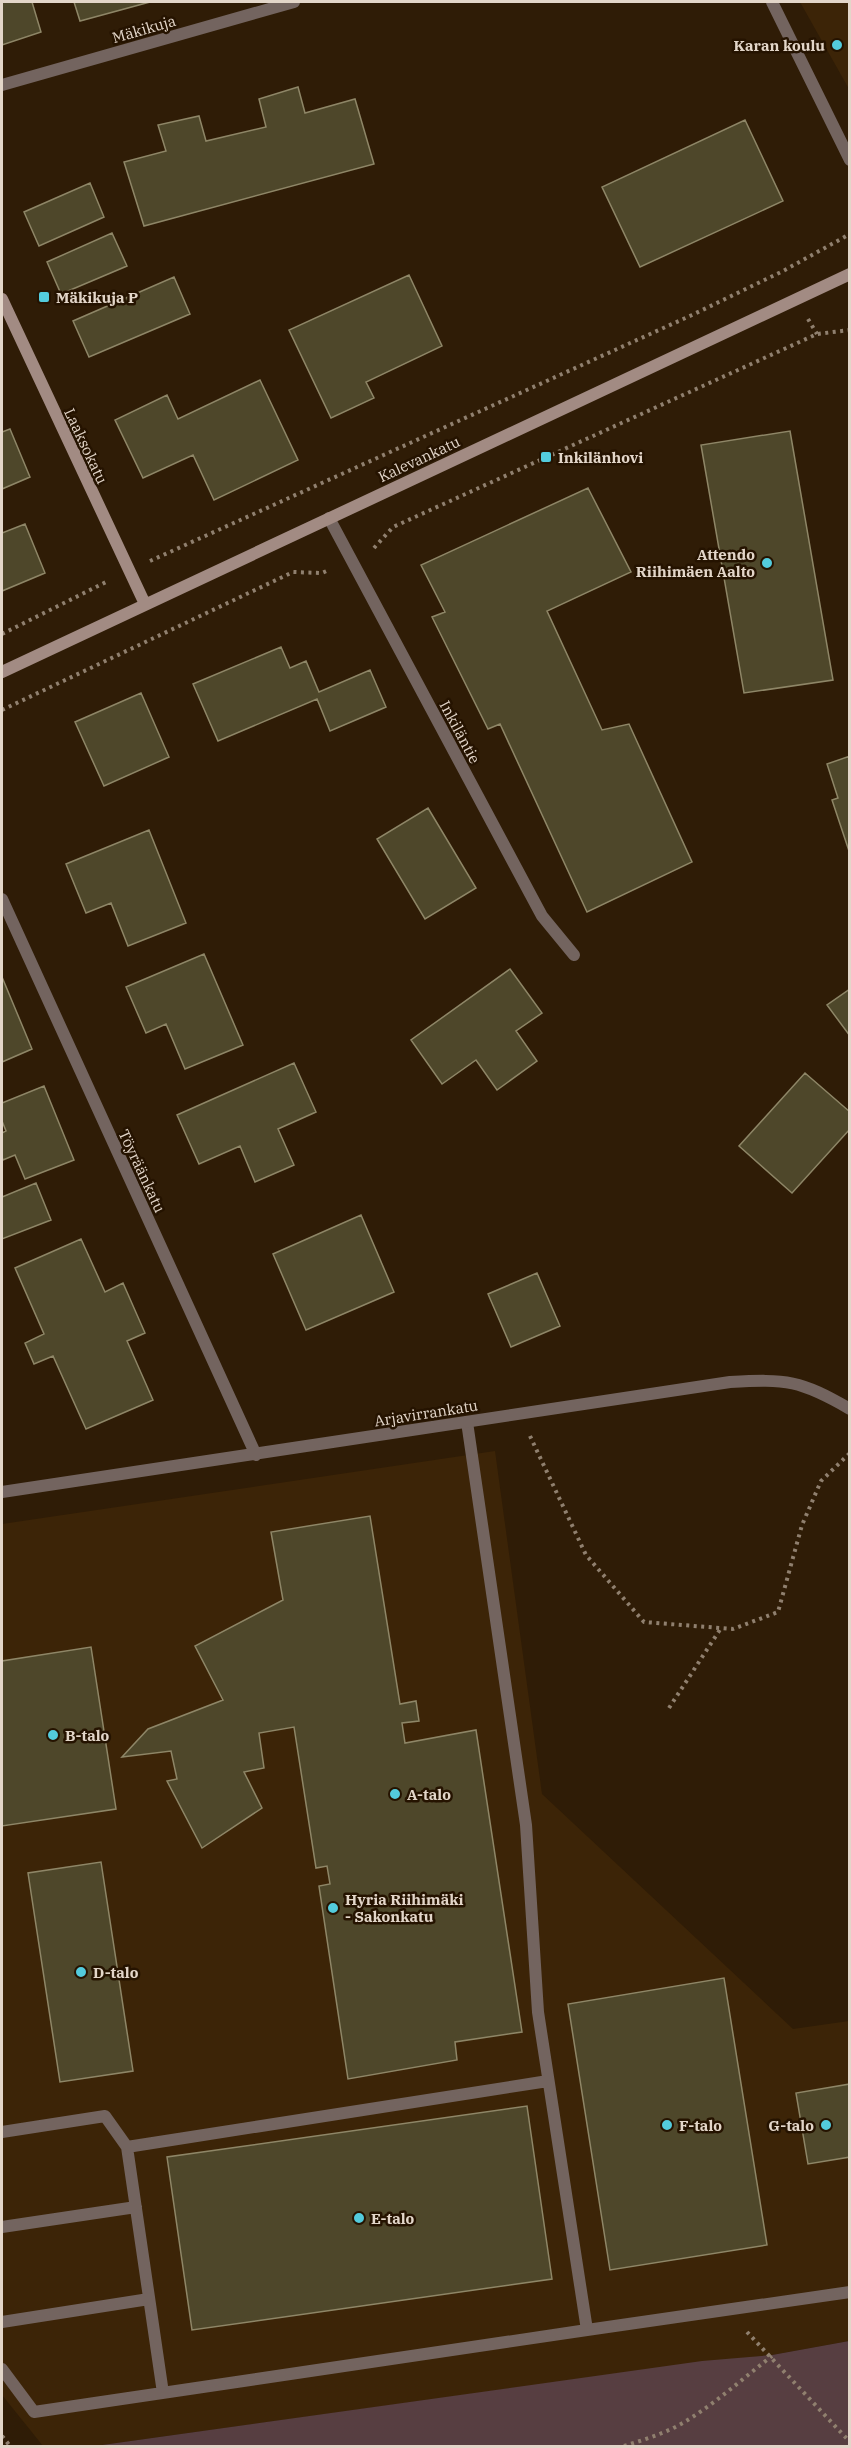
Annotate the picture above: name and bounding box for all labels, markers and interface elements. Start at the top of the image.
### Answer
street label: Mäkikuja [110,11,178,47]
place label: Karan koulu [734,36,825,55]
marker: Karan koulu [830,38,844,52]
place label: Mäkikuja P [56,288,138,307]
marker: Mäkikuja P [37,290,51,304]
street label: Laaksokatu [60,405,112,487]
street label: Kalevankatu [375,432,463,486]
place label: Inkilänhovi [558,448,643,467]
marker: Inkilänhovi [539,450,553,464]
place label: Attendo Riihimäen Aalto [636,545,755,581]
marker: Attendo Riihimäen Aalto [760,556,774,570]
street label: Inkiläntie [436,697,484,767]
street label: Töyräänkatu [114,1126,170,1216]
street label: Arjavirrankatu [373,1395,479,1431]
place label: B-talo [65,1726,110,1745]
marker: B-talo [46,1728,60,1742]
place label: A-talo [407,1785,451,1804]
marker: A-talo [388,1787,402,1801]
place label: Hyria Riihimäki - Sakonkatu [345,1890,464,1926]
marker: Hyria Riihimäki - Sakonkatu [326,1901,340,1915]
place label: D-talo [93,1963,139,1982]
marker: D-talo [74,1965,88,1979]
place label: F-talo [679,2116,722,2135]
place label: G-talo [768,2116,814,2135]
marker: F-talo [660,2118,674,2132]
marker: G-talo [819,2118,833,2132]
place label: E-talo [371,2209,415,2228]
marker: E-talo [352,2211,366,2225]

